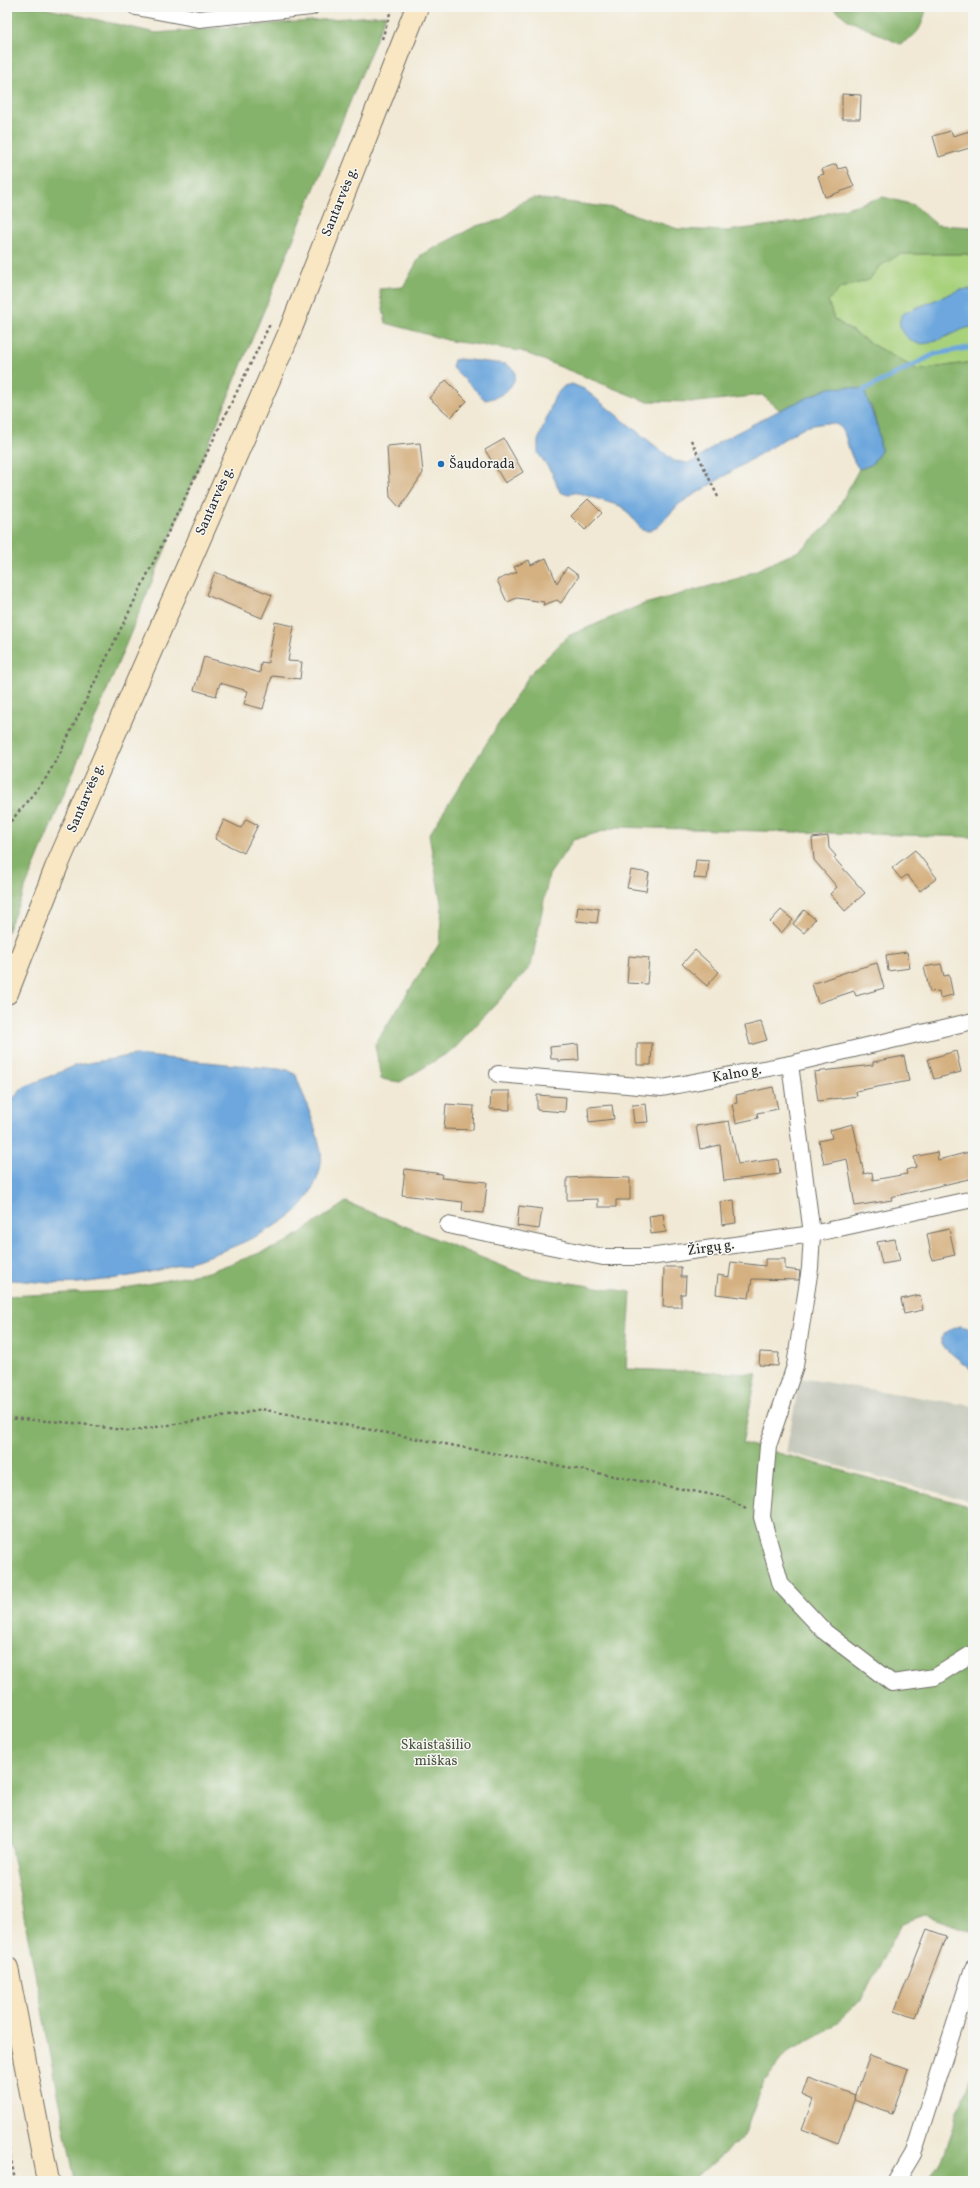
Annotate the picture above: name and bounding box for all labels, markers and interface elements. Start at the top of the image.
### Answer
street label: Santarvės g. [317,164,363,240]
place label: Šaudorada [449,455,515,474]
marker: Šaudorada [436,459,446,469]
street label: Santarvės g. [191,463,239,539]
street label: Santarvės g. [63,760,109,836]
street label: Kalno g. [711,1060,763,1088]
street label: Žirgų g. [686,1234,736,1261]
park label: Skaistašilio miškas [401,1736,471,1771]

